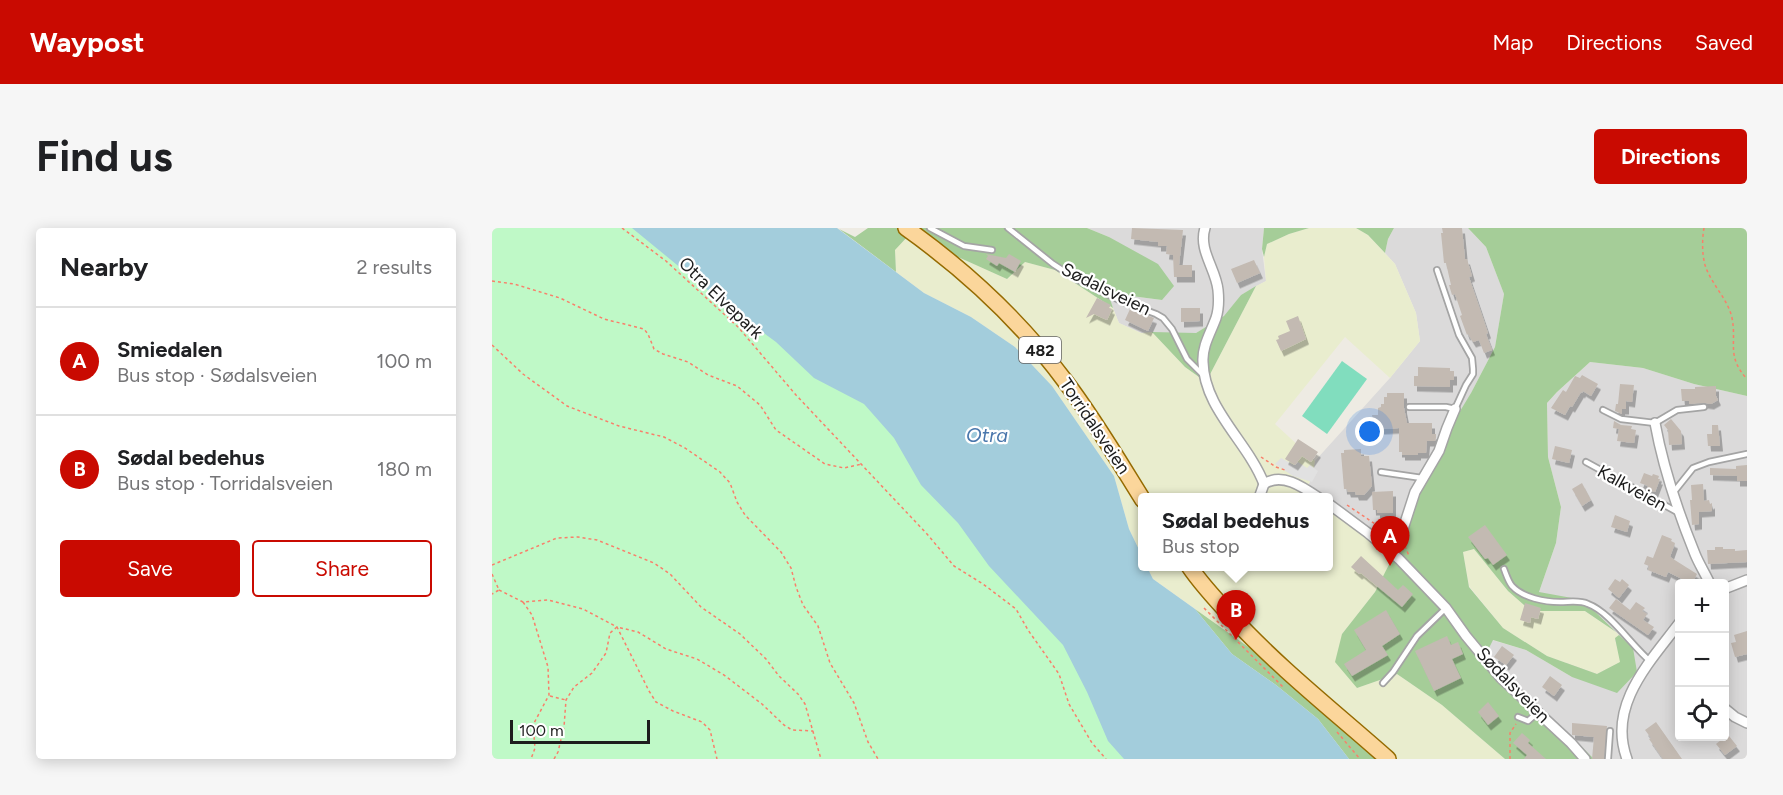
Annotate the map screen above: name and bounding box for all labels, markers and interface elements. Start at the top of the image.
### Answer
text: Waypost [30,25,144,59]
text: Map [1492,30,1533,55]
text: Directions [1566,30,1662,55]
text: Saved [1695,30,1753,55]
button: Directions [1594,129,1747,184]
text: Find us [36,131,173,182]
text: Nearby [60,251,148,283]
street label: Otra Elvepark [674,252,768,344]
text: 2 results [356,255,432,279]
street label: Sødalsveien [1058,258,1154,320]
text: Smiedalen [117,336,222,363]
road number: 482 [1019,337,1061,363]
text: A [72,349,87,373]
text: 100 m [376,349,432,373]
text: Bus stop · Sødalsveien [117,363,317,387]
street label: Torridalsveien [1055,374,1135,478]
your location [1355,417,1384,446]
water label: Otra [966,423,1008,447]
text: Sødal bedehus [117,444,264,471]
text: B [73,457,86,481]
text: 180 m [377,457,432,481]
street label: Kalkveien [1594,460,1670,516]
text: Bus stop · Torridalsveien [117,471,333,495]
popup [1138,493,1333,571]
text: Sødal bedehus [1162,507,1309,534]
pin: A [1370,516,1410,566]
text: Bus stop [1162,534,1240,558]
button: Save [60,540,240,597]
button: Share [252,540,432,597]
map controls [1675,579,1729,741]
button: + [1675,579,1729,633]
pin: B [1216,590,1256,640]
button: − [1675,633,1729,687]
street label: Sødalsveien [1472,643,1554,727]
button: locate [1675,687,1729,741]
scale bar [510,717,650,744]
text: 100 m [519,721,564,740]

